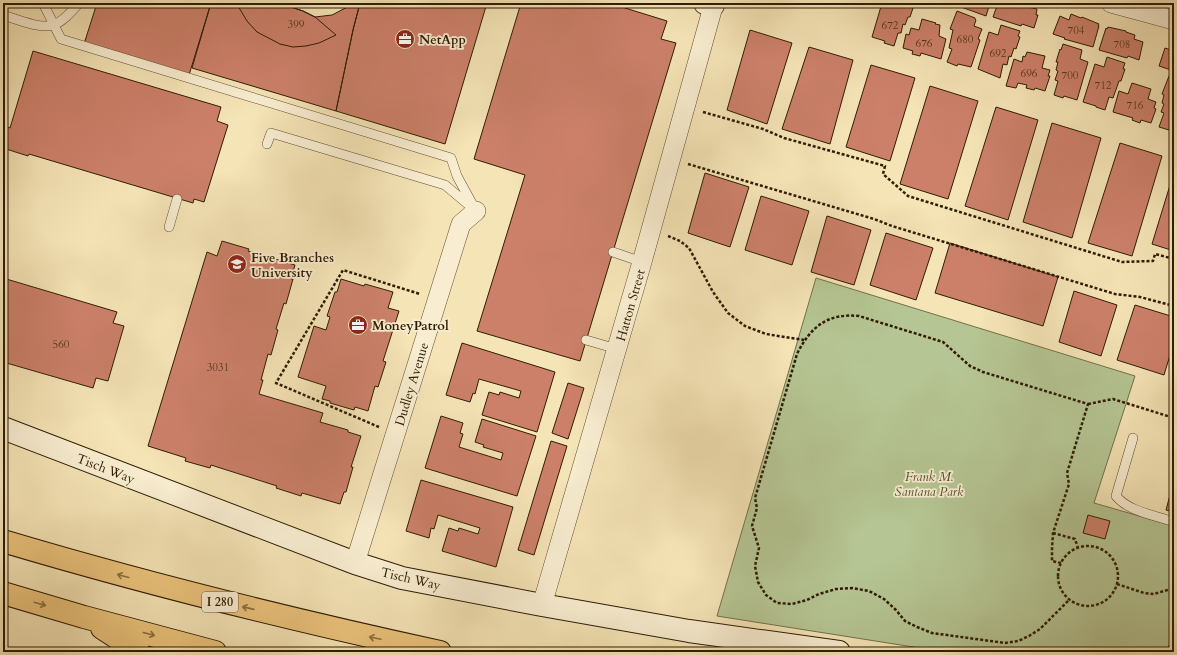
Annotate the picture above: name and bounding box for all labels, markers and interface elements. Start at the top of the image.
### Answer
house number: 399 [288,17,305,32]
house number: 672 [882,18,899,33]
house number: 704 [1068,23,1085,38]
office icon: NetApp [394,28,416,50]
place label: NetApp [419,31,466,49]
house number: 680 [957,32,974,47]
house number: 676 [916,36,933,51]
house number: 708 [1114,37,1130,52]
house number: 692 [990,46,1007,61]
house number: 696 [1021,66,1038,81]
house number: 700 [1062,68,1079,83]
house number: 712 [1095,78,1112,93]
house number: 716 [1127,98,1144,113]
place label: Five Branches University [251,249,334,282]
school or university icon: Five Branches University [226,253,248,275]
street label: Hatton Street [612,267,650,343]
office icon: MoneyPatrol [347,314,369,336]
place label: MoneyPatrol [372,317,449,335]
house number: 560 [53,337,70,352]
street label: Dudley Avenue [391,340,433,428]
house number: 3031 [207,360,229,375]
street label: Tisch Way [74,450,137,488]
park label: Frank M. Santana Park [895,468,964,501]
street label: Tisch Way [379,563,443,595]
one-way arrow [116,571,129,579]
road number: I 280 [202,592,238,612]
one-way arrow [34,601,47,608]
one-way arrow [242,604,255,612]
one-way arrow [142,631,155,638]
one-way arrow [369,633,382,641]

